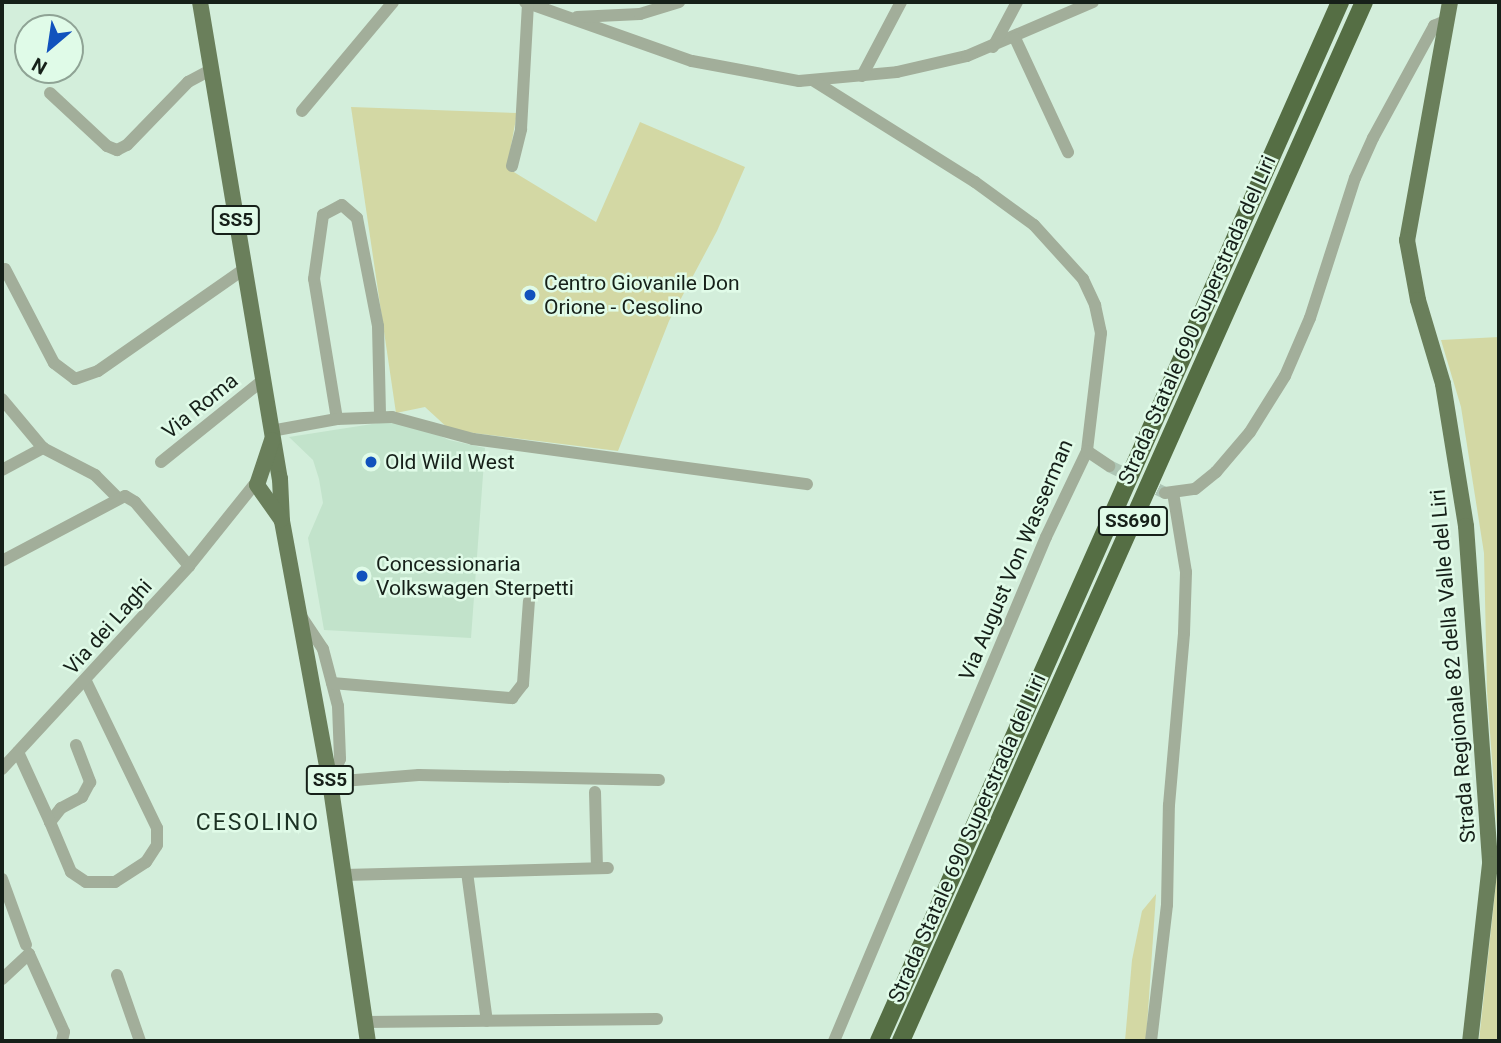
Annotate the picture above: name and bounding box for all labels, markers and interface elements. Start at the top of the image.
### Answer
north arrow [14,14,84,84]
text: N [28,53,51,79]
street label: Strada Statale 690 Superstrada del Liri [1113,152,1281,488]
road number: SS5 [212,204,260,235]
place label: Centro Giovanile Don Orione - Cesolino [544,270,740,320]
marker: Centro Giovanile Don Orione - Cesolino [522,287,538,303]
street label: Via Roma [157,368,243,444]
street label: Via August Von Wasserman [954,436,1078,684]
place label: Old Wild West [385,449,515,475]
marker: Old Wild West [363,454,379,470]
street label: Strada Regionale 82 della Valle del Liri [1425,488,1481,844]
road number: SS690 [1096,506,1170,536]
place label: Concessionaria Volkswagen Sterpetti [376,551,574,601]
marker: Concessionaria Volkswagen Sterpetti [354,568,370,584]
street label: Via dei Laghi [59,574,157,680]
street label: Strada Statale 690 Superstrada del Liri [883,670,1051,1006]
road number: SS5 [306,764,354,796]
district label: CESOLINO [197,809,319,837]

